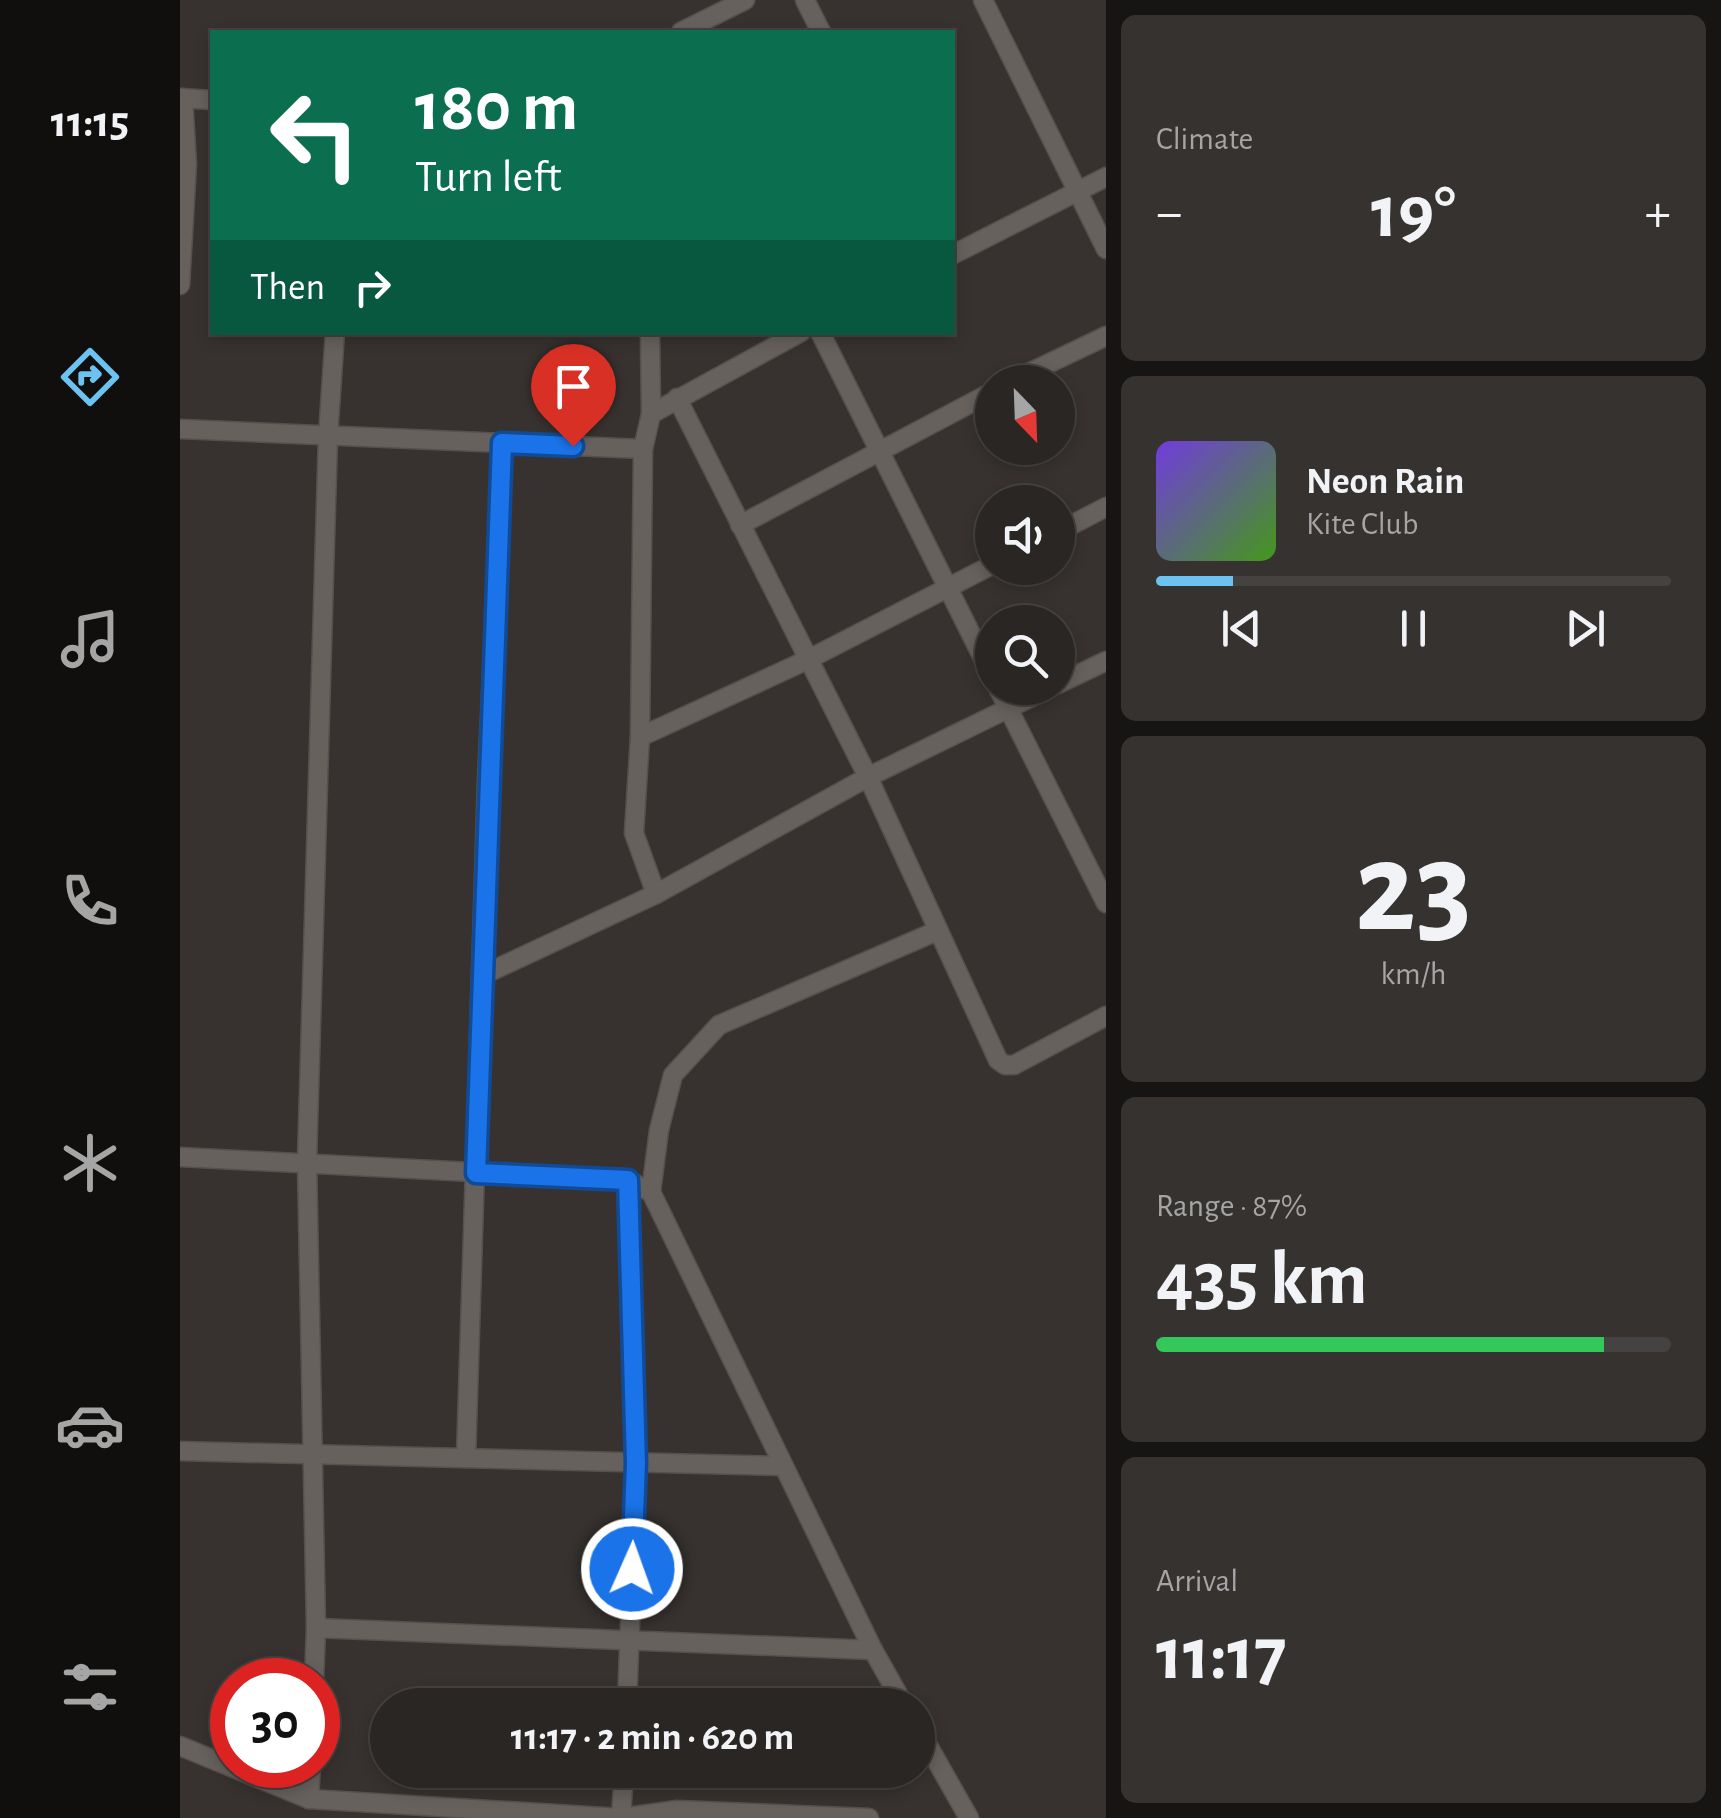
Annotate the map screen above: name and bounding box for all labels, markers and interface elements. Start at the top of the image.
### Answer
icon: left [250,70,380,200]
text: 180 m [415,73,578,143]
text: 11:15 [51,100,129,145]
text: Climate [1156,123,1253,155]
text: Turn left [415,155,562,200]
text: 19° [1371,176,1456,251]
text: − [1156,186,1182,241]
text: + [1645,186,1671,241]
icon: right [345,260,400,315]
text: Then [250,269,325,307]
icon: directions [55,342,125,412]
pin [531,344,616,447]
icon: arrive [546,359,601,414]
north arrow [975,365,1075,465]
map controls [975,365,1075,705]
text: Neon Rain [1306,463,1464,501]
button: sound [975,485,1075,585]
text: Kite Club [1306,508,1418,540]
icon: previous [1214,601,1269,656]
icon: pause [1386,601,1441,656]
icon: next [1558,601,1613,656]
icon: music [55,604,125,674]
button: search [975,605,1075,705]
text: 23 [1355,825,1472,955]
icon: phone [55,866,125,936]
text: km/h [1380,958,1447,990]
icon: climate [55,1128,125,1198]
text: Range · 87% [1156,1190,1307,1222]
text: 435 km [1156,1243,1367,1318]
icon: car [55,1390,125,1460]
position arrow [580,1517,684,1621]
text: Arrival [1156,1565,1238,1597]
text: 11:17 [1156,1618,1287,1693]
icon: filters [55,1652,125,1722]
speed limit sign: 30 [210,1658,340,1788]
text: 11:17 · 2 min · 620 m [511,1719,794,1757]

